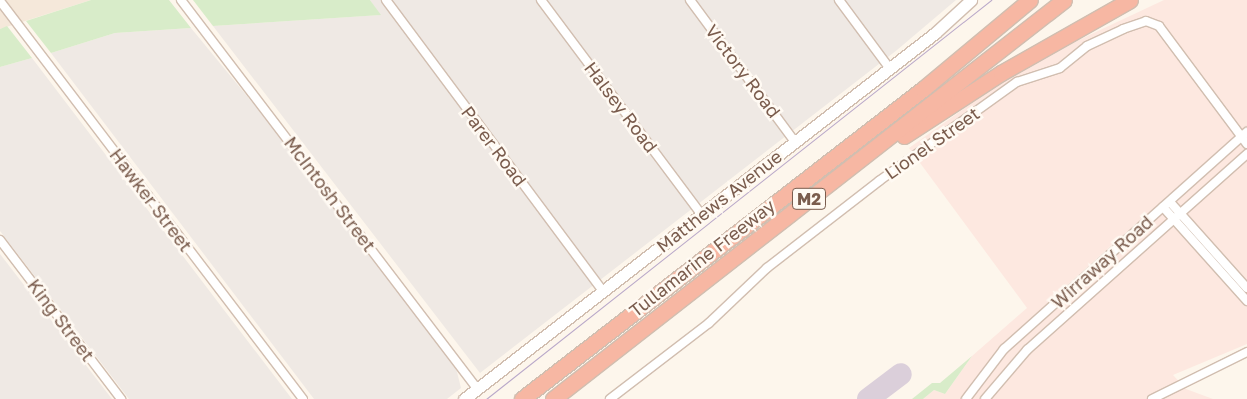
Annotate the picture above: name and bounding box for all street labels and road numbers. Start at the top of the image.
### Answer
street label: Victory Road [701,20,785,122]
street label: Halsey Road [580,57,662,157]
street label: Parer Road [457,102,531,190]
street label: Lionel Street [880,102,984,184]
street label: McIntosh Street [280,132,380,256]
street label: Hawker Street [105,144,197,256]
street label: Matthews Avenue [652,145,786,257]
road number: M2 [792,185,826,212]
street label: Tullamarine Freeway [625,195,779,321]
street label: Wirraway Road [1047,211,1157,313]
street label: King Street [23,275,99,365]

